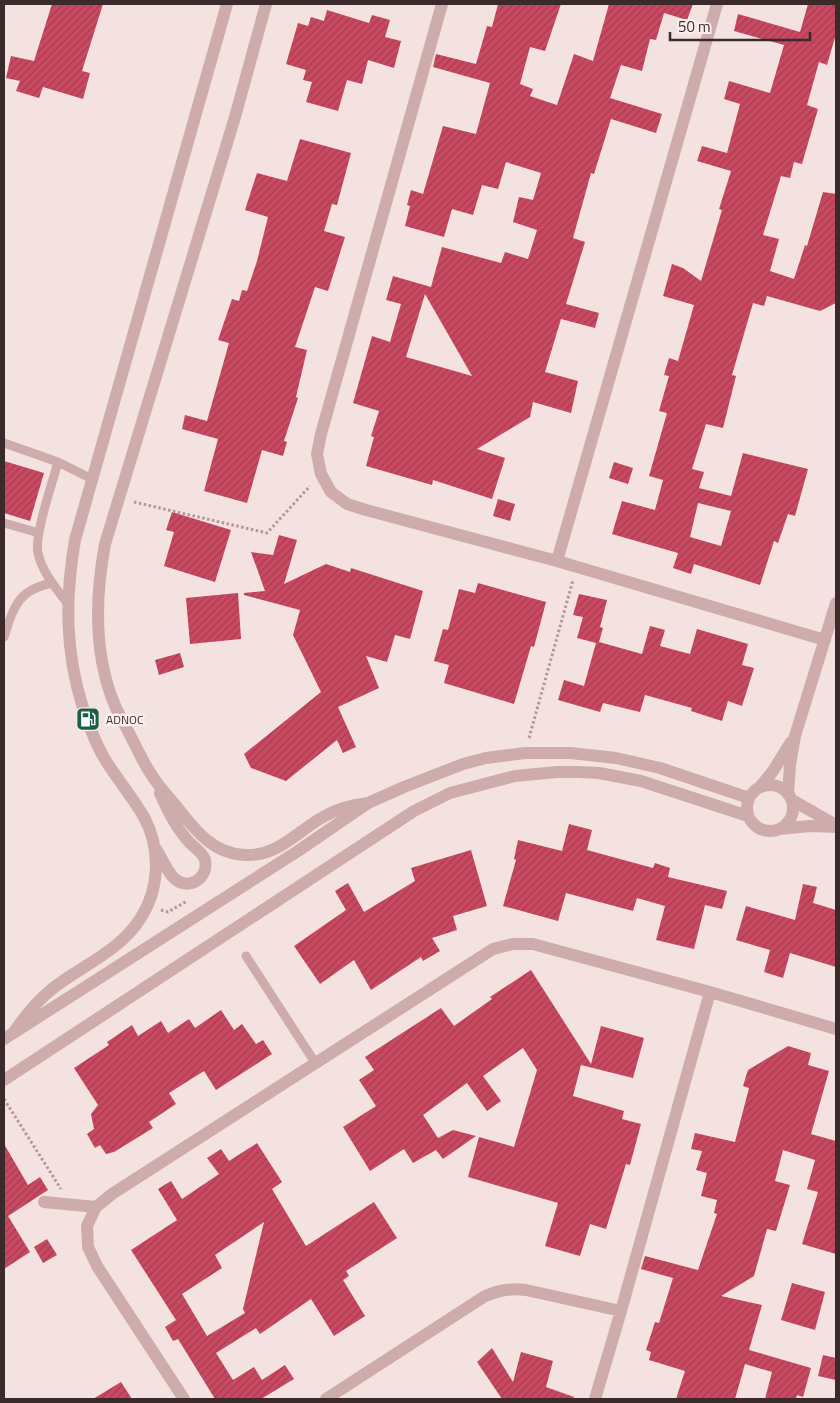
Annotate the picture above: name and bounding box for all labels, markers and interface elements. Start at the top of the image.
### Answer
scale bar [670,10,810,42]
text: 50 m [678,15,711,38]
fuel station icon: ADNOC [75,706,101,732]
place label: ADNOC [106,710,144,729]

